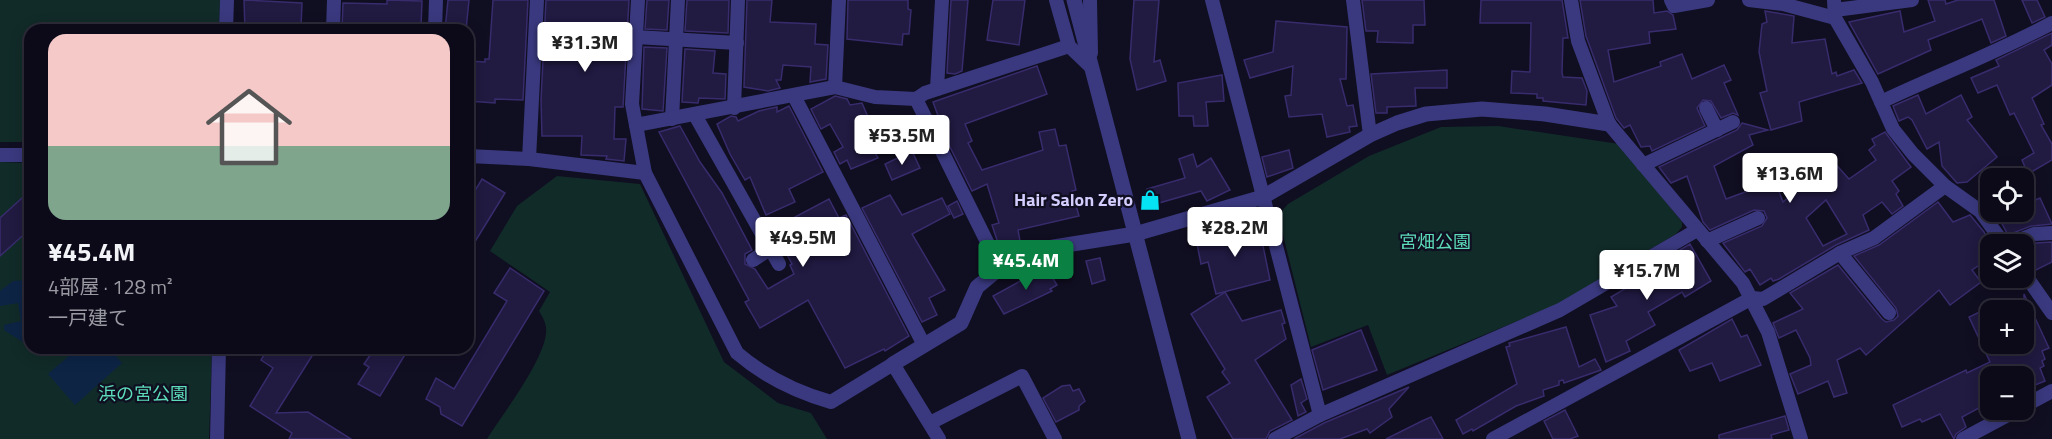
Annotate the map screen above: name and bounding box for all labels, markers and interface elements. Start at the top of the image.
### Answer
pin: ¥31.3M [536,22,634,73]
text: ¥31.3M [551,26,619,57]
icon: home [195,73,303,181]
pin: ¥53.5M [853,115,951,166]
text: ¥53.5M [868,119,936,150]
pin: ¥13.6M [1741,153,1839,204]
text: ¥13.6M [1756,157,1824,188]
map controls [1980,168,2034,420]
button: locate [1980,168,2034,222]
place label: Hair Salon Zero [1014,186,1133,213]
shop icon: Hair Salon Zero [1138,188,1162,212]
pin: ¥28.2M [1186,207,1284,258]
text: ¥28.2M [1201,211,1269,242]
pin: ¥49.5M [754,217,852,268]
text: ¥49.5M [769,221,837,252]
park label: 宮畑公園 [1399,228,1471,255]
text: ¥45.4M [48,232,135,271]
button: layers [1980,234,2034,288]
pin: ¥45.4M [977,240,1075,291]
text: ¥45.4M [992,244,1060,275]
pin: ¥15.7M [1598,250,1696,301]
text: ¥15.7M [1613,254,1681,285]
text: 4部屋 · 128 m² [48,271,173,302]
button: + [1980,300,2034,354]
text: 一戸建て [48,302,128,333]
button: − [1980,366,2034,420]
park label: 浜の宮公園 [98,380,188,407]

